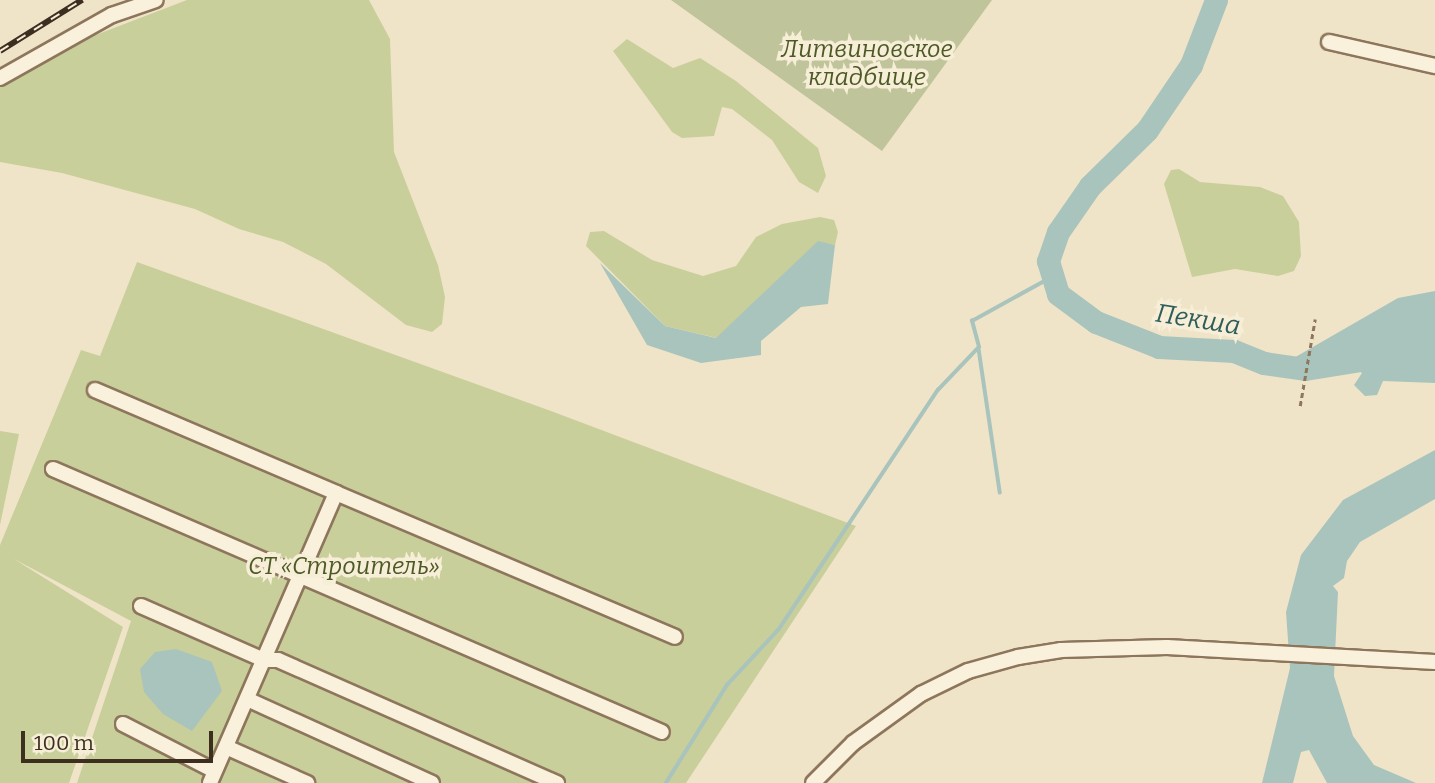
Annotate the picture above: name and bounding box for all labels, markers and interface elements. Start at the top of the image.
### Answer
park label: Литвиновское кладбище [781,36,953,92]
water label: Пекша [1153,298,1243,342]
park label: СТ «Строитель» [248,553,440,581]
scale bar [24,716,217,760]
text: 100 m [34,730,94,756]

